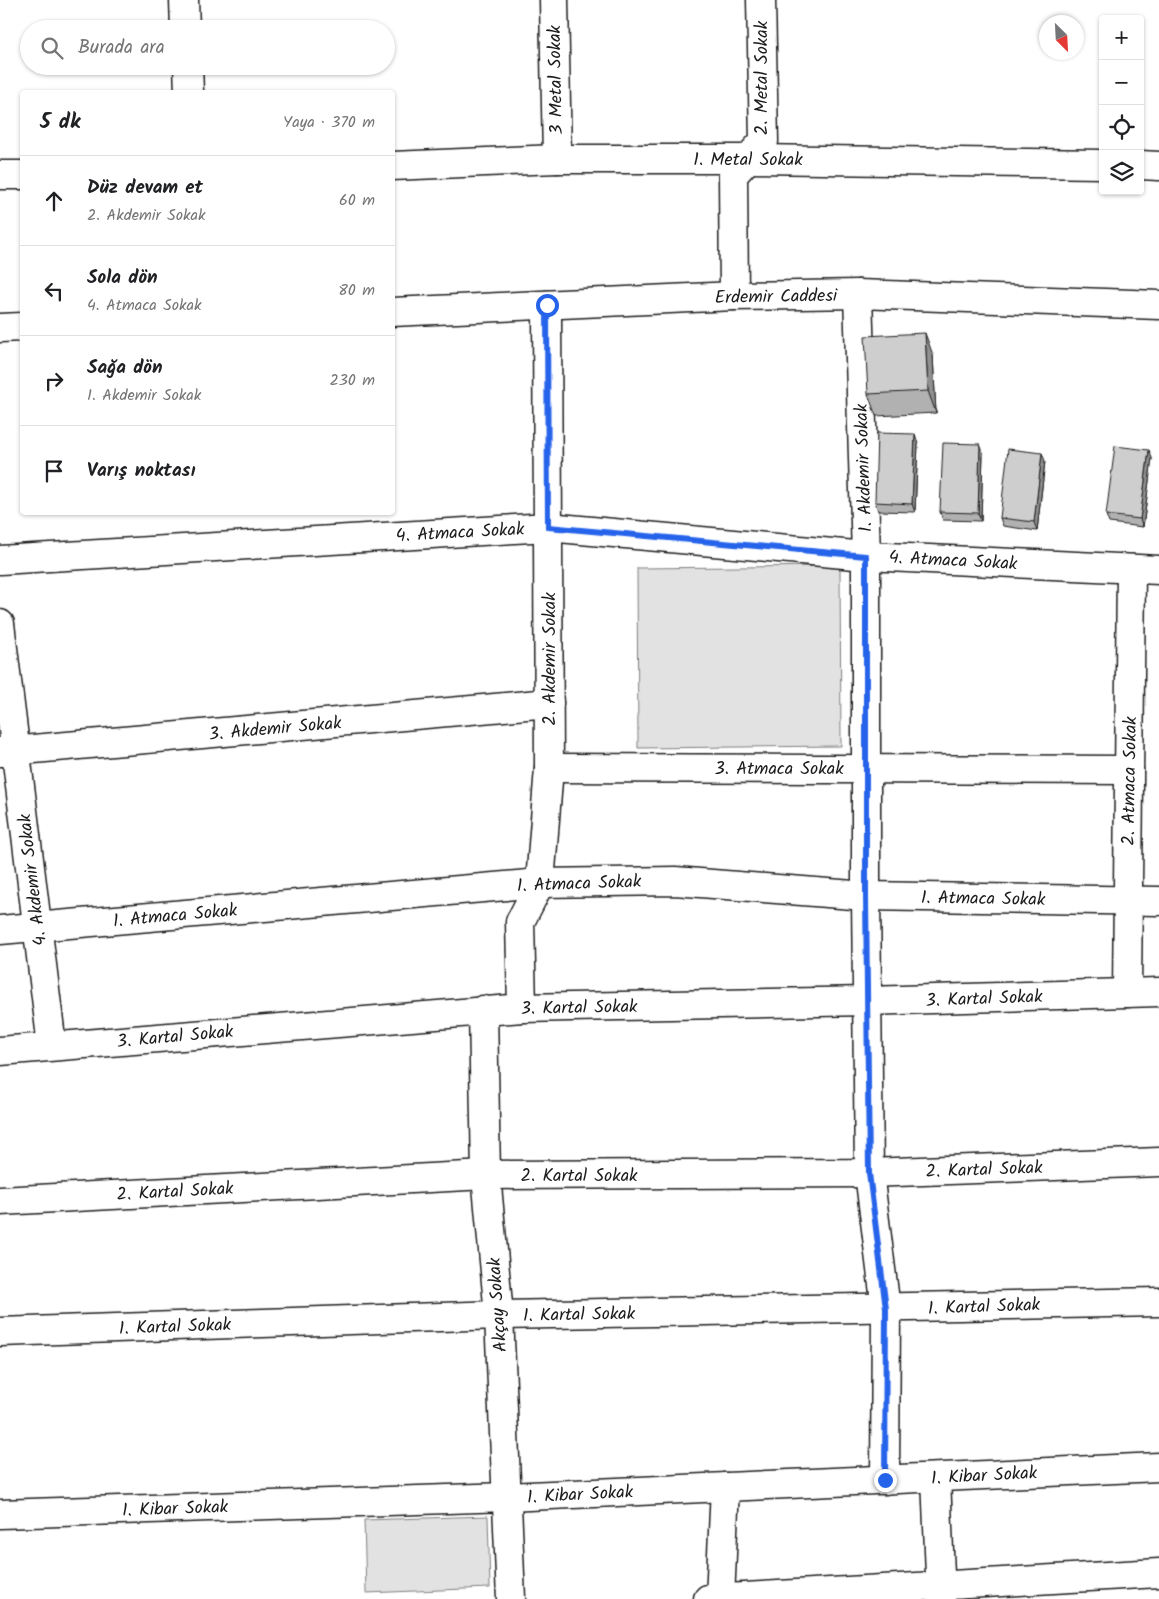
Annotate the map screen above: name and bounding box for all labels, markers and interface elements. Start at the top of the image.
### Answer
north arrow [1039,15,1084,60]
map controls [1099,15,1144,195]
button: + [1099,15,1144,60]
search box [20,20,395,75]
street label: 2. Metal Sokak [748,20,777,135]
street label: 3 Metal Sokak [541,24,572,135]
text: Burada ara [78,33,165,63]
icon: search [38,34,66,62]
button: − [1099,60,1144,105]
button: locate [1099,105,1144,150]
text: 5 dk [40,106,80,139]
text: Yaya · 370 m [283,110,375,135]
street label: 1. Metal Sokak [693,146,803,175]
button: layers [1099,150,1144,195]
text: Düz devam et [87,173,203,203]
icon: ahead [40,187,68,215]
text: 60 m [339,188,375,213]
text: 2. Akdemir Sokak [87,203,205,228]
text: Sola dön [87,263,158,293]
icon: left [40,277,68,305]
text: 80 m [338,278,375,303]
street label: Erdemir Caddesi [714,282,838,313]
text: 4. Atmaca Sokak [87,293,201,318]
route start [536,294,559,317]
text: Sağa dön [87,353,163,383]
icon: right [40,367,68,395]
text: 230 m [329,368,375,393]
text: 1. Akdemir Sokak [87,383,201,408]
street label: 1. Akdemir Sokak [848,403,881,533]
text: Varış noktası [87,456,195,486]
icon: arrive [40,457,68,485]
street label: 4. Atmaca Sokak [395,516,526,551]
street label: 4. Atmaca Sokak [888,544,1019,579]
street label: 2. Akdemir Sokak [536,592,565,726]
street label: 3. Akdemir Sokak [208,709,343,750]
street label: 2. Atmaca Sokak [1115,716,1146,846]
street label: 3. Atmaca Sokak [714,755,844,784]
street label: 4. Akdemir Sokak [11,812,56,947]
street label: 1. Atmaca Sokak [516,868,642,901]
street label: 1. Atmaca Sokak [920,884,1046,915]
street label: 1. Atmaca Sokak [112,897,239,936]
street label: 3. Kartal Sokak [925,983,1044,1016]
street label: 3. Kartal Sokak [520,993,638,1024]
street label: 3. Kartal Sokak [116,1018,235,1057]
street label: 2. Kartal Sokak [925,1154,1044,1187]
street label: 2. Kartal Sokak [520,1162,638,1191]
street label: 2. Kartal Sokak [116,1175,235,1210]
street label: Akçay Sokak [481,1256,516,1353]
street label: 1. Kartal Sokak [927,1291,1041,1324]
street label: 1. Kartal Sokak [523,1300,636,1331]
street label: 1. Kartal Sokak [118,1311,232,1344]
street label: 1. Kibar Sokak [930,1459,1038,1494]
route end [874,1469,897,1492]
street label: 1. Kibar Sokak [526,1478,634,1513]
street label: 1. Kibar Sokak [121,1493,229,1526]

